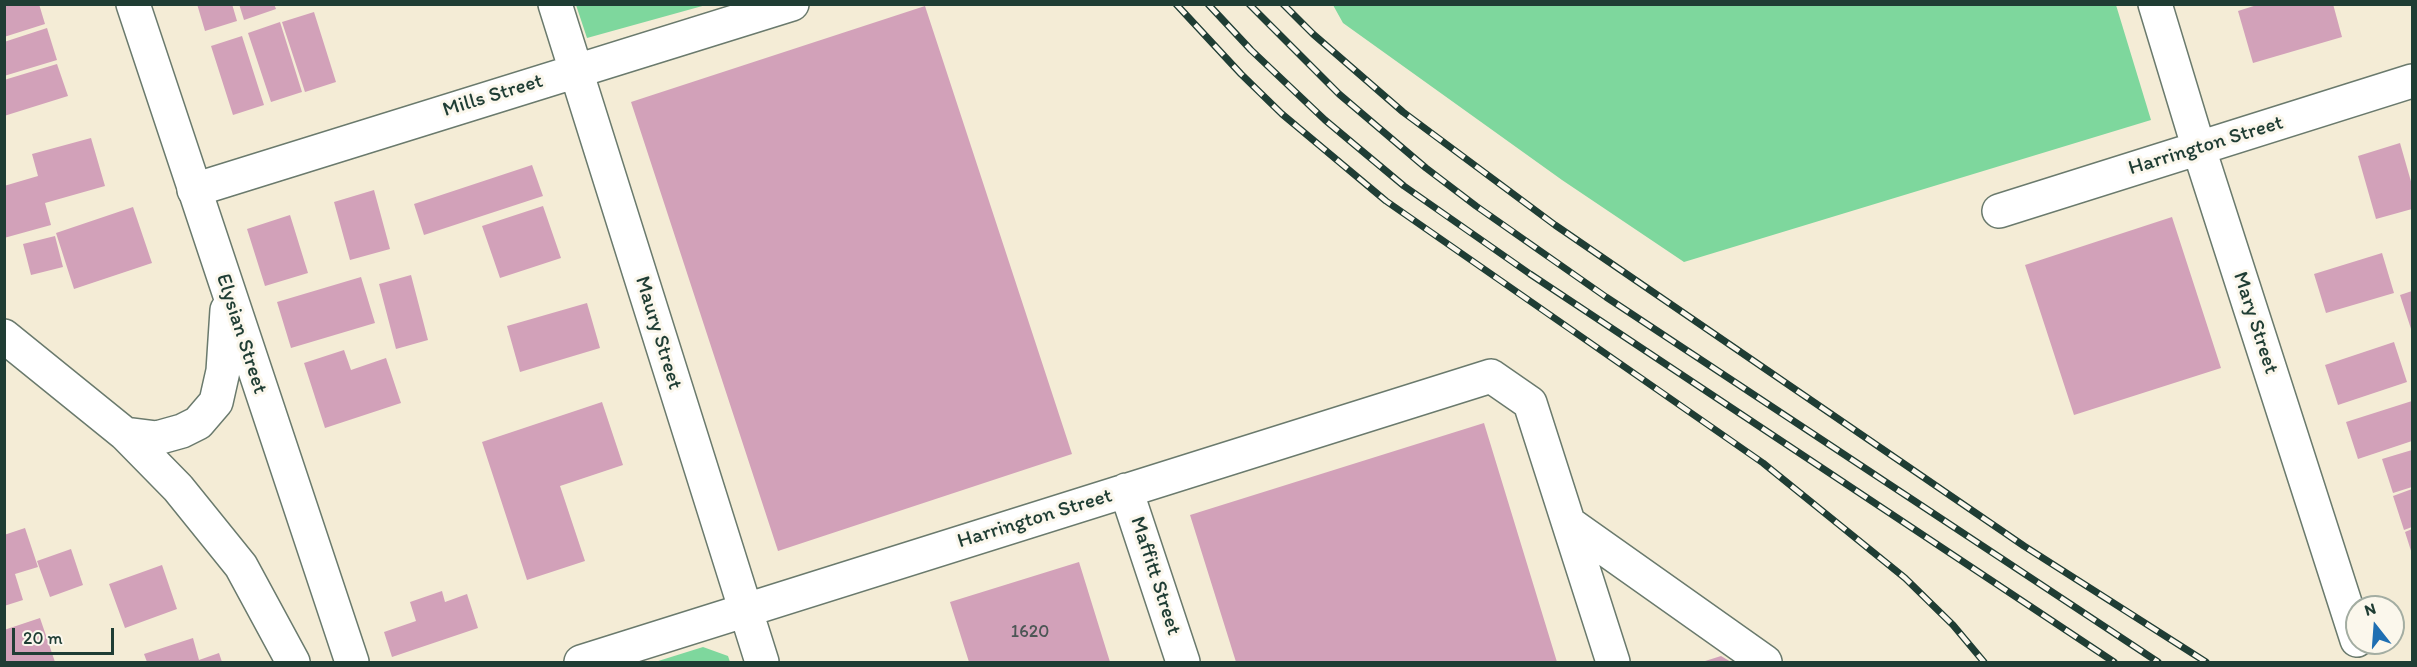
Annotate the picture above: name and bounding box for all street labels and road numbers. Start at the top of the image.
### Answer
street label: Mills Street [440,69,546,123]
street label: Harrington Street [2126,110,2286,182]
street label: Mary Street [2227,269,2283,377]
street label: Elysian Street [210,271,272,397]
street label: Maury Street [629,273,687,393]
street label: Harrington Street [955,483,1115,555]
street label: Maffitt Street [1124,513,1186,639]

